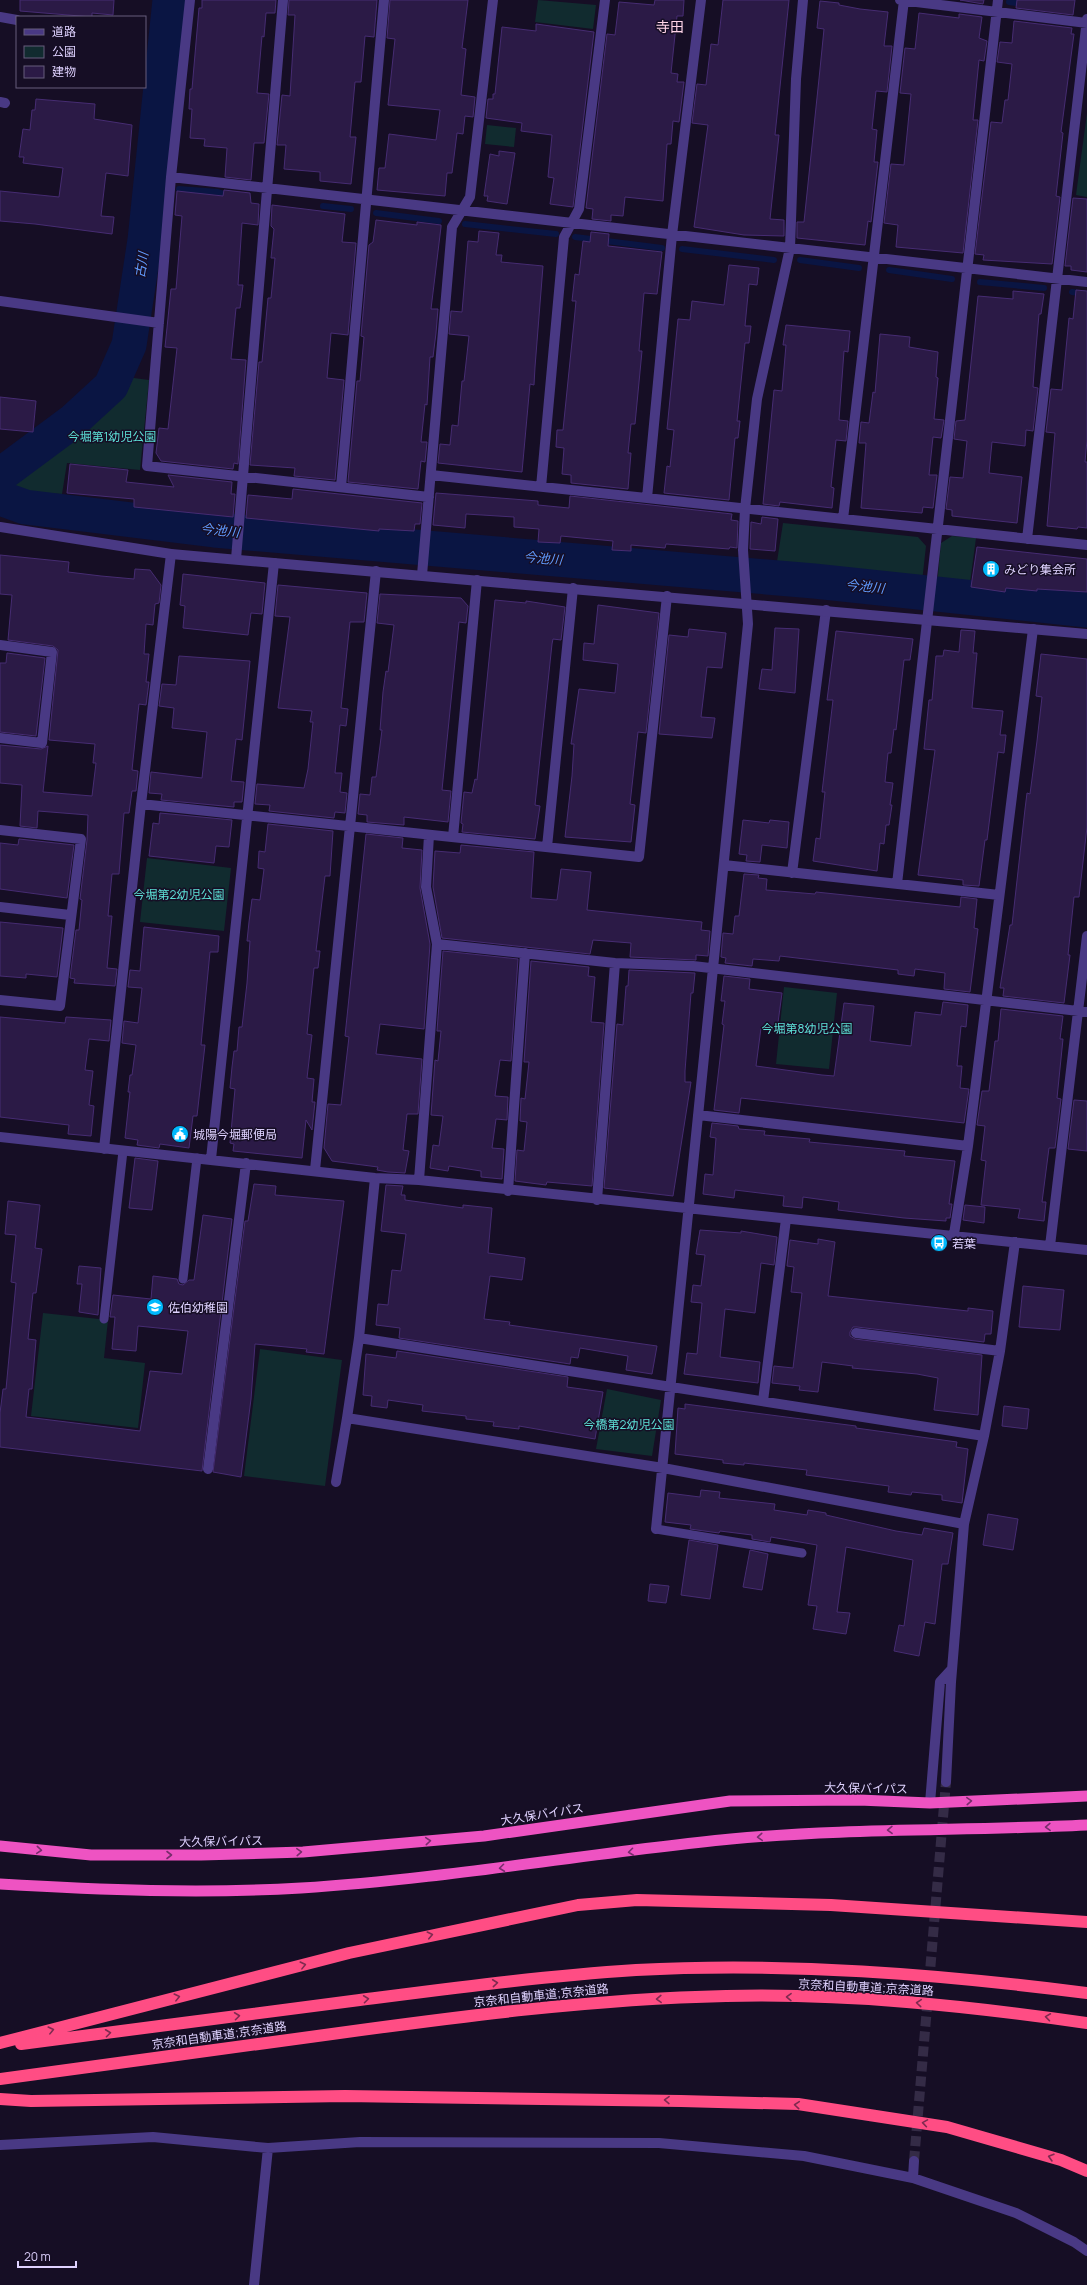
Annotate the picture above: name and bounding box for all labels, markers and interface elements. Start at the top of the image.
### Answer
legend [16,16,146,88]
district label: 寺田 [656,17,684,36]
text: 道路 [52,23,76,40]
text: 公園 [52,43,76,60]
text: 建物 [52,63,76,80]
water label: 古川 [130,249,152,279]
park label: 今堀第1幼児公園 [68,428,156,445]
water label: 今池川 [200,519,242,541]
water label: 今池川 [523,547,565,569]
building icon: みどり集会所 [981,559,1001,579]
place label: みどり集会所 [1004,561,1076,578]
water label: 今池川 [845,575,887,597]
park label: 今堀第2幼児公園 [134,886,224,903]
park label: 今堀第8幼児公園 [762,1020,852,1037]
public building icon: 城陽今堀郵便局 [170,1124,190,1144]
place label: 城陽今堀郵便局 [193,1126,277,1143]
bus stop icon: 若葉 [929,1233,949,1253]
place label: 若葉 [952,1235,976,1252]
school or university icon: 佐伯幼稚園 [145,1297,165,1317]
place label: 佐伯幼稚園 [168,1299,228,1316]
park label: 今橋第2幼児公園 [584,1416,674,1433]
street label: 大久保バイパス [824,1779,908,1797]
one-way arrow [966,1797,972,1806]
street label: 大久保バイパス [499,1799,585,1829]
one-way arrow [1045,1823,1051,1831]
one-way arrow [887,1826,893,1834]
street label: 大久保バイパス [179,1832,263,1850]
one-way arrow [757,1833,763,1842]
one-way arrow [425,1837,431,1846]
one-way arrow [36,1845,42,1854]
one-way arrow [296,1847,302,1856]
one-way arrow [628,1847,634,1856]
one-way arrow [166,1851,172,1859]
one-way arrow [499,1863,505,1872]
one-way arrow [426,1931,433,1939]
one-way arrow [300,1961,306,1969]
street label: 京奈和自動車道;京奈道路 [798,1975,934,1999]
one-way arrow [492,1978,498,1987]
street label: 京奈和自動車道;京奈道路 [473,1979,609,2011]
one-way arrow [173,1993,180,2002]
one-way arrow [786,1993,792,2001]
one-way arrow [656,1994,662,2003]
one-way arrow [363,1995,369,2004]
one-way arrow [916,1999,922,2008]
one-way arrow [234,2012,240,2021]
one-way arrow [1045,2013,1051,2022]
street label: 京奈和自動車道;京奈道路 [151,2017,287,2053]
one-way arrow [48,2026,55,2035]
one-way arrow [105,2029,111,2038]
one-way arrow [664,2096,670,2104]
one-way arrow [794,2100,800,2109]
one-way arrow [922,2119,928,2128]
one-way arrow [1047,2153,1054,2162]
scale bar [18,2243,76,2269]
text: 20 m [24,2248,51,2265]

